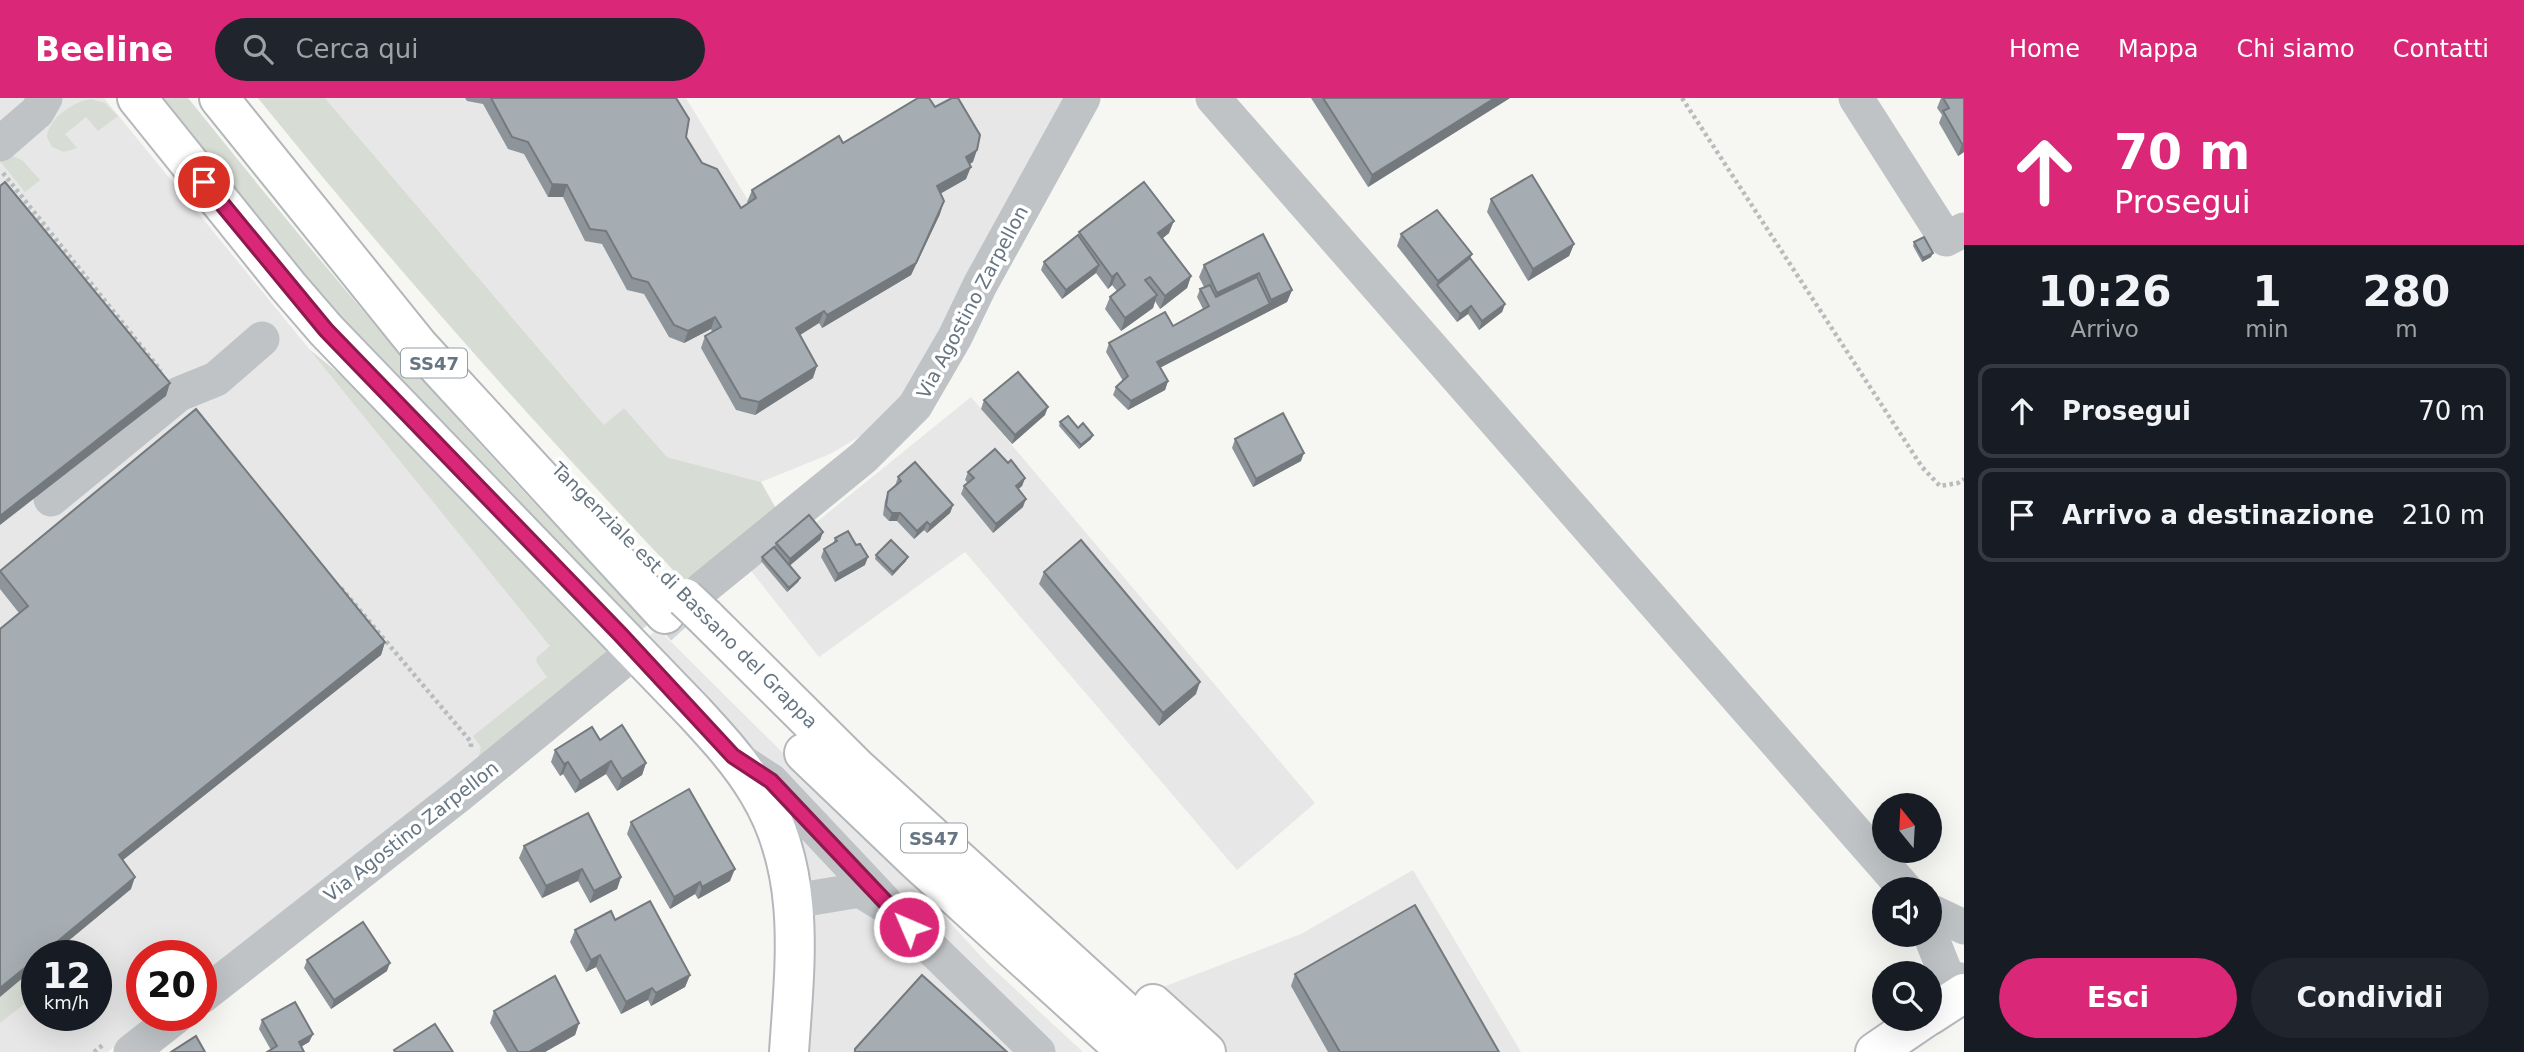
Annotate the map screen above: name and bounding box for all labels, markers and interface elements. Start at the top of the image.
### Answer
search box [215,18,705,81]
text: Beeline [35,30,173,69]
icon: search [239,30,277,68]
text: Cerca qui [295,34,418,64]
text: Home [2009,35,2080,63]
text: Mappa [2118,35,2199,63]
text: Chi siamo [2237,35,2355,63]
text: Contatti [2393,35,2489,63]
text: 70 m [2114,124,2250,181]
icon: ahead [1999,126,2090,217]
pin [174,152,234,212]
icon: arrive [185,163,223,201]
text: Prosegui [2114,183,2251,221]
street label: Via Agostino Zarpellon [912,202,1032,402]
text: 10:26 [2038,267,2172,316]
text: 1 [2252,267,2282,316]
text: 280 [2363,267,2450,316]
text: Arrivo [2071,316,2139,342]
text: min [2245,316,2289,342]
text: m [2395,316,2418,342]
road number: SS47 [401,348,467,377]
icon: ahead [2003,392,2041,430]
text: Prosegui [2062,396,2191,426]
text: 70 m [2418,396,2485,426]
street label: Tangenziale est di Bassano del Grappa [547,457,823,733]
icon: arrive [2003,496,2041,534]
text: Arrivo a destinazione [2062,500,2374,530]
text: 210 m [2402,500,2485,530]
street label: Via Agostino Zarpellon [320,756,502,906]
north arrow [1872,793,1942,863]
map controls [1872,793,1942,1031]
road number: SS47 [901,824,967,852]
button: sound [1872,877,1942,947]
position arrow [872,890,946,964]
speed limit sign: 20 [126,940,217,1031]
text: 12 [42,956,91,996]
button: Esci [1999,958,2237,1038]
button: Condividi [2251,958,2489,1038]
button: search [1872,961,1942,1031]
text: km/h [44,992,89,1013]

